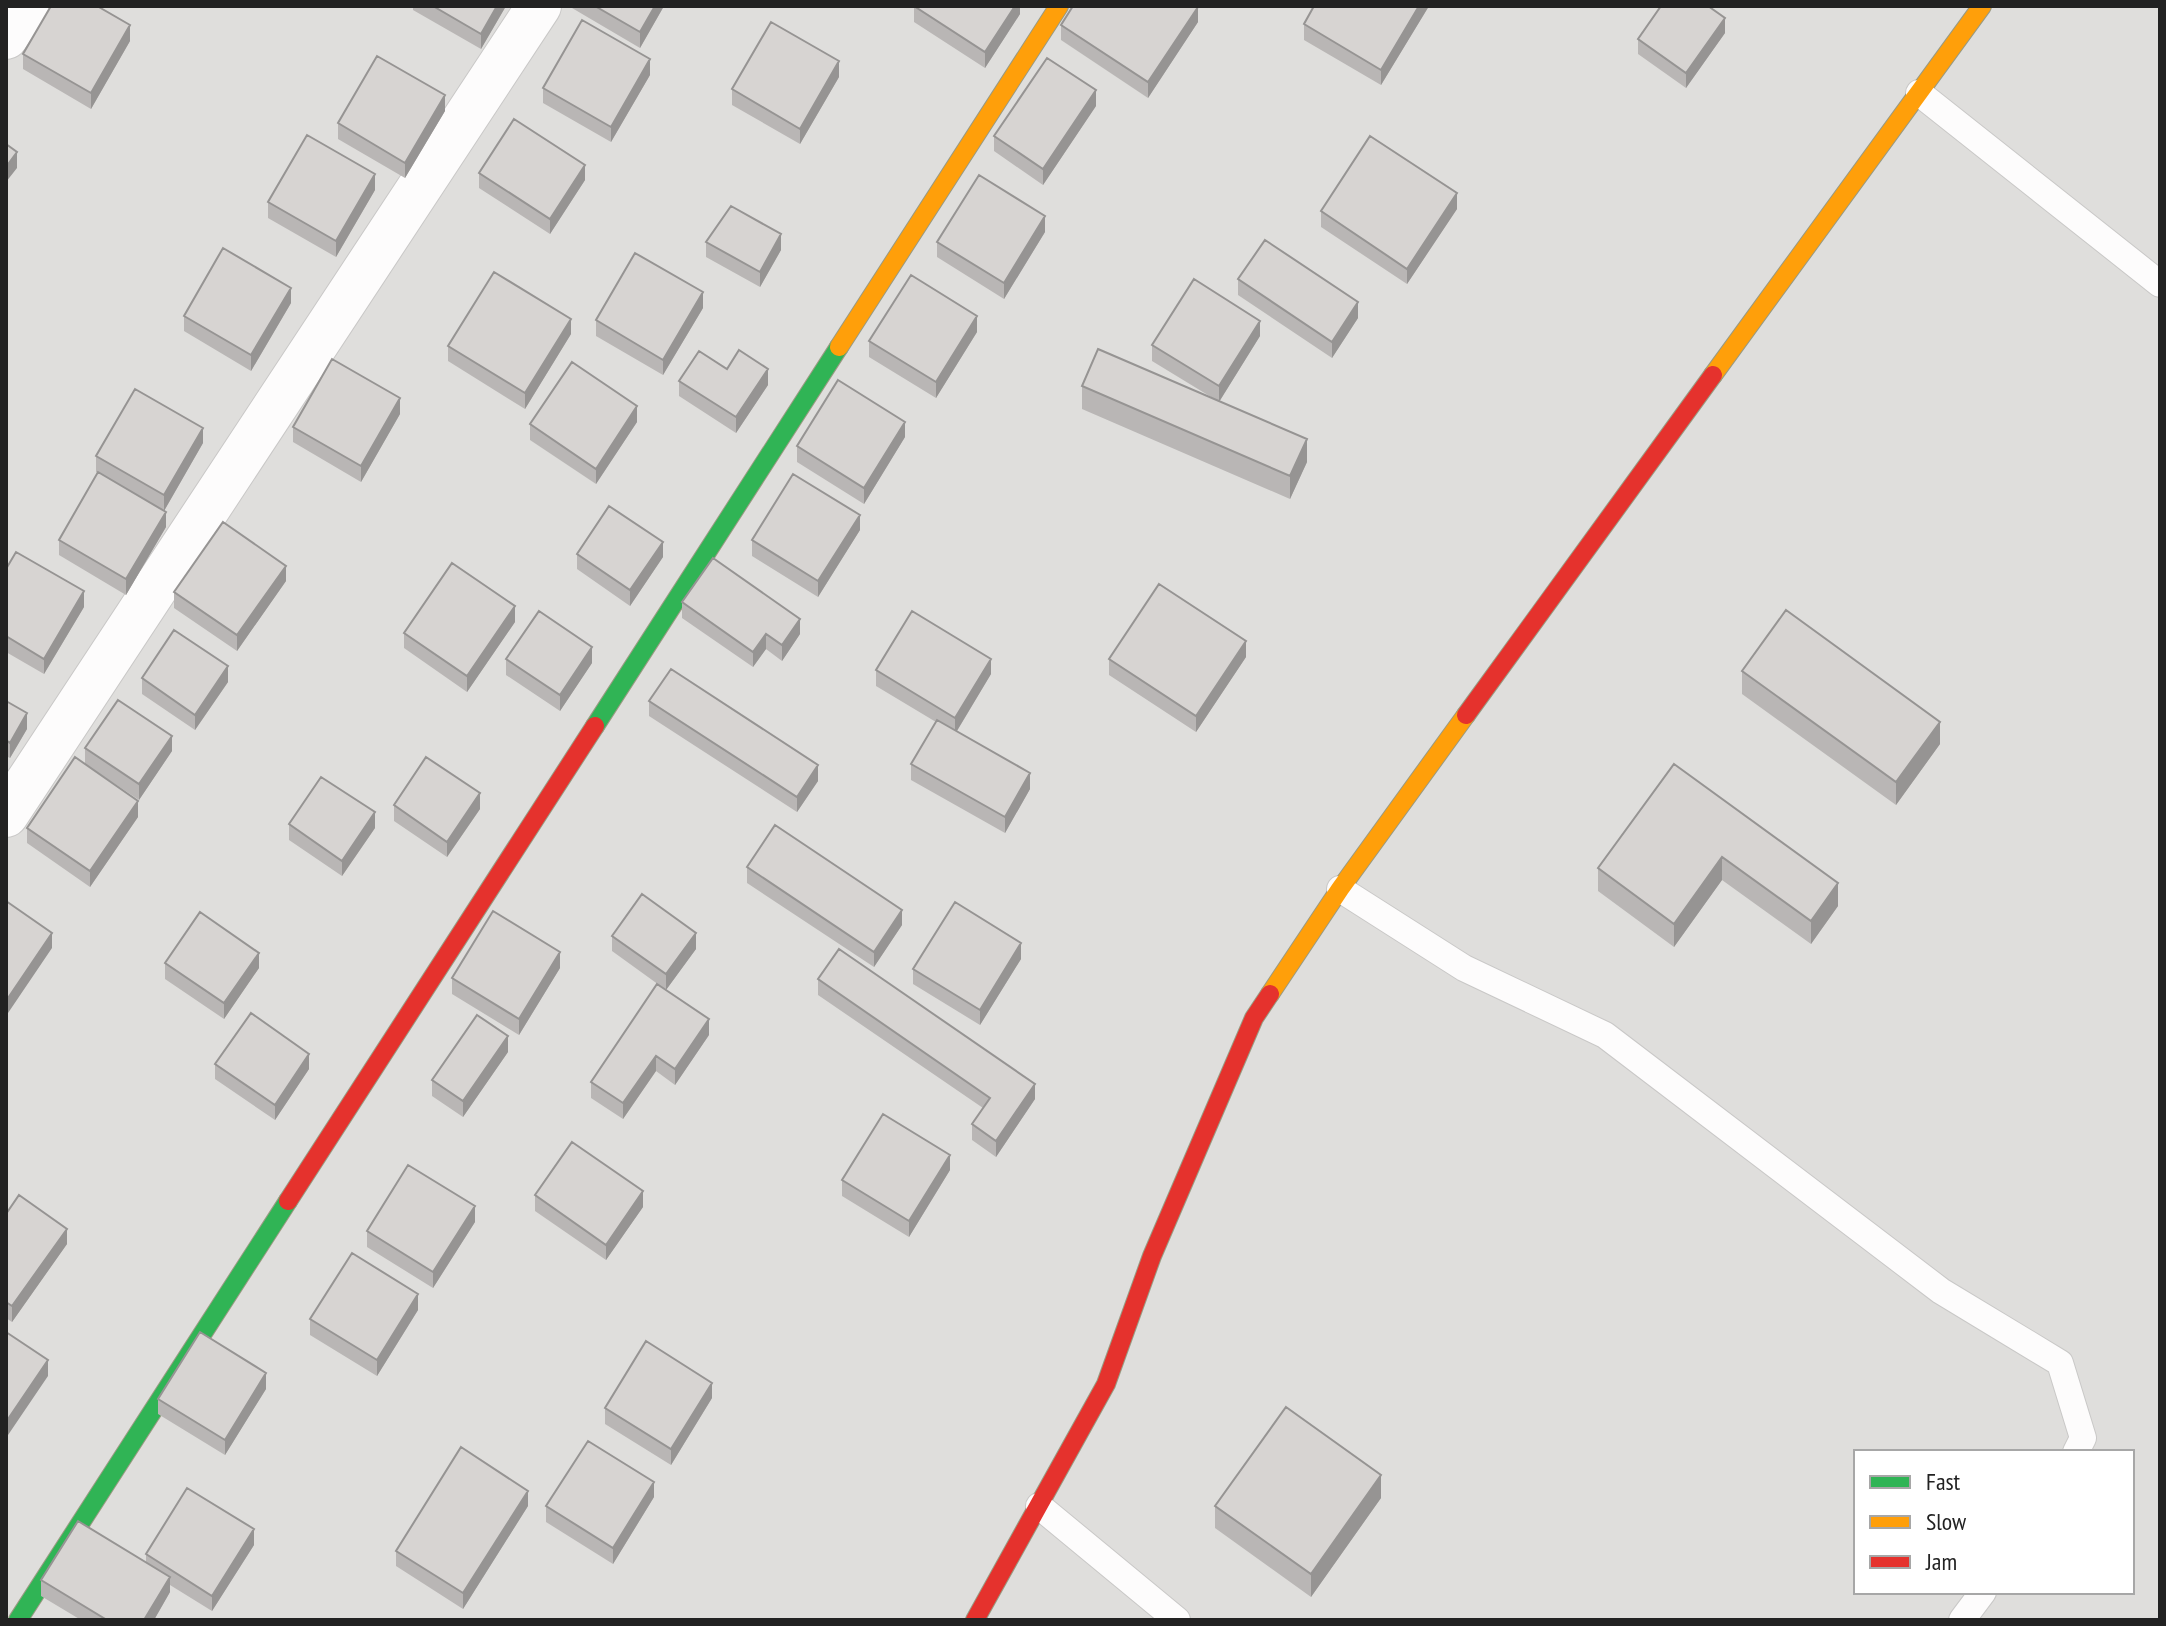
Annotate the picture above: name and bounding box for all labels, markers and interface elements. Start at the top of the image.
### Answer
legend [1854,1450,2134,1594]
text: Fast [1926,1466,1961,1497]
text: Slow [1926,1506,1967,1537]
text: Jam [1925,1546,1957,1577]

